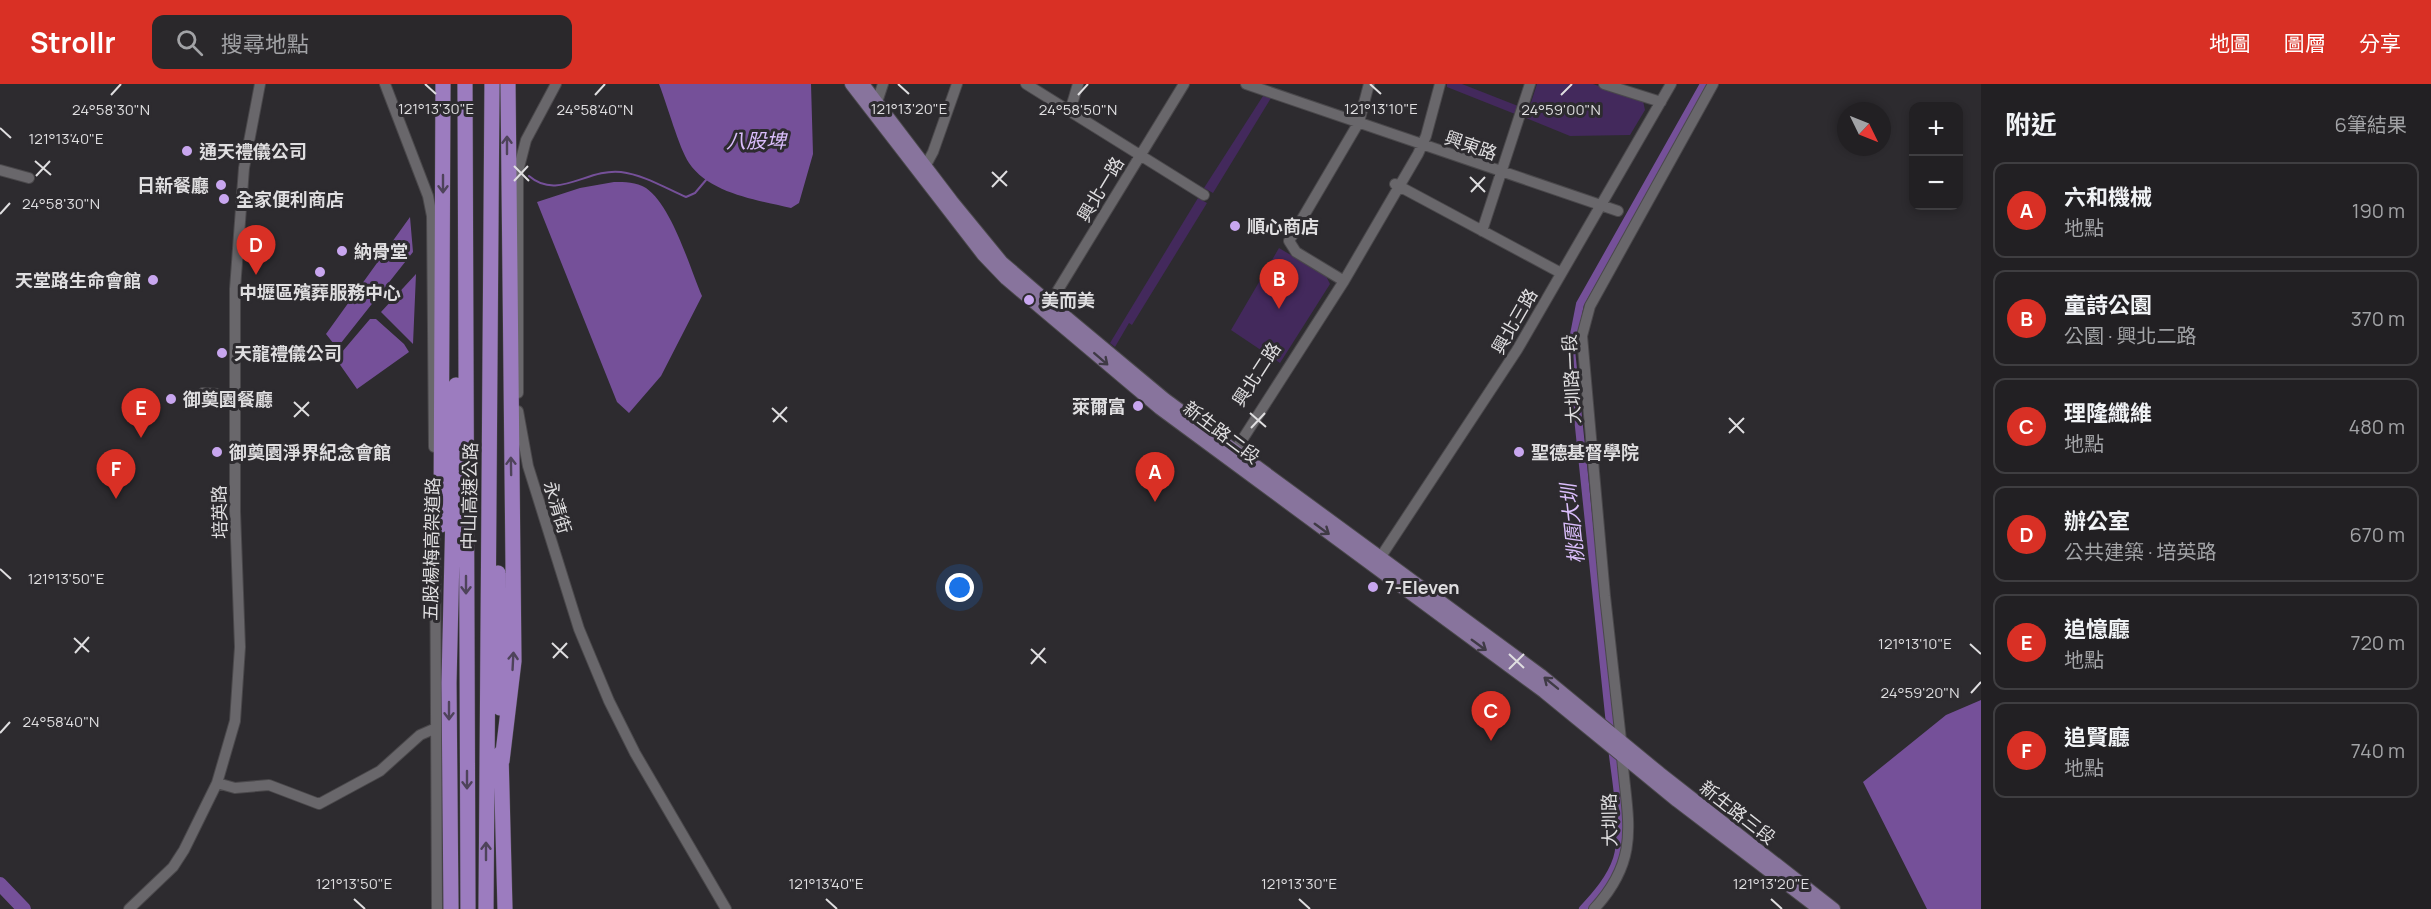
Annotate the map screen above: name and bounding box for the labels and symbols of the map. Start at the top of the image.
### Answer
text: 121°13'30"E [398,98,474,119]
text: 121°13'20"E [871,98,947,119]
text: 121°13'10"E [1344,98,1418,119]
text: 24°58'30"N [72,99,150,120]
text: 24°58'40"N [557,99,633,120]
text: 24°58'50"N [1039,99,1117,120]
text: 24°59'00"N [1521,99,1601,120]
north arrow [1837,102,1891,156]
street label: 興東路 [1442,125,1500,165]
water label: 八股埤 [726,127,788,154]
text: 121°13'40"E [29,128,103,149]
one-way arrow [501,136,513,156]
place label: 通天禮儀公司 [199,139,307,163]
marker: 通天禮儀公司 [180,144,194,158]
street label: 興北一路 [1071,152,1129,226]
place label: 日新餐廳 [137,173,209,197]
one-way arrow [437,174,449,194]
marker: 日新餐廳 [214,178,228,192]
place label: 全家便利商店 [236,187,344,211]
marker: 全家便利商店 [217,192,231,206]
text: 24°58'30"N [22,193,100,214]
place label: 順心商店 [1247,214,1319,238]
marker: 順心商店 [1228,219,1242,233]
pin: D [236,226,276,275]
place label: 納骨堂 [354,239,408,263]
marker: 納骨堂 [335,244,349,258]
pin: B [1260,260,1298,309]
marker: 中壢區殯葬服務中心 [313,265,327,279]
place label: 天堂路生命會館 [15,268,141,292]
marker: 天堂路生命會館 [146,273,160,287]
place label: 中壢區殯葬服務中心 [239,280,401,304]
street label: 興北三路 [1486,284,1542,358]
place label: 美而美 [1041,288,1095,312]
marker: 美而美 [1022,293,1036,307]
street label: 大圳路一段 [1557,333,1585,425]
street label: 興北二路 [1226,337,1286,411]
place label: 天龍禮儀公司 [234,341,342,365]
marker: 天龍禮儀公司 [215,346,229,360]
one-way arrow [1093,352,1108,366]
place label: 御奠園餐廳 [183,387,273,411]
pin: E [122,388,160,438]
marker: 御奠園餐廳 [164,392,178,406]
place label: 萊爾富 [1072,394,1126,418]
street label: 新生路二段 [1179,395,1265,469]
marker: 萊爾富 [1131,399,1145,413]
place label: 御奠園淨界紀念會館 [229,440,391,464]
place label: 聖德基督學院 [1531,440,1639,464]
street label: 中山高速公路 [456,442,482,550]
marker: 御奠園淨界紀念會館 [210,445,224,459]
marker: 聖德基督學院 [1512,445,1526,459]
pin: F [96,450,136,499]
pin: A [1136,452,1174,502]
one-way arrow [505,456,516,476]
street label: 五股楊梅高架道路 [418,477,444,621]
street label: 永清街 [539,478,577,536]
water label: 桃園大圳 [1554,480,1590,565]
street label: 培英路 [207,485,231,539]
one-way arrow [1314,523,1330,535]
text: 121°13'50"E [28,568,104,589]
your location [945,573,974,602]
one-way arrow [460,575,472,595]
place label: 7-Eleven [1385,575,1460,599]
marker: 7-Eleven [1366,580,1380,594]
text: 121°13'10"E [1878,633,1952,654]
one-way arrow [1471,638,1487,651]
one-way arrow [508,651,519,671]
one-way arrow [1543,677,1559,690]
text: 24°59'20"N [1881,682,1959,703]
pin: C [1472,692,1510,741]
one-way arrow [443,700,455,720]
text: 24°58'40"N [23,711,99,732]
one-way arrow [461,770,473,790]
street label: 新生路三段 [1695,775,1781,849]
street label: 大圳路 [1597,793,1621,847]
one-way arrow [480,841,492,861]
text: 121°13'50"E [316,873,392,894]
text: 121°13'40"E [789,873,863,894]
text: 121°13'30"E [1261,873,1337,894]
text: 121°13'20"E [1733,873,1809,894]

